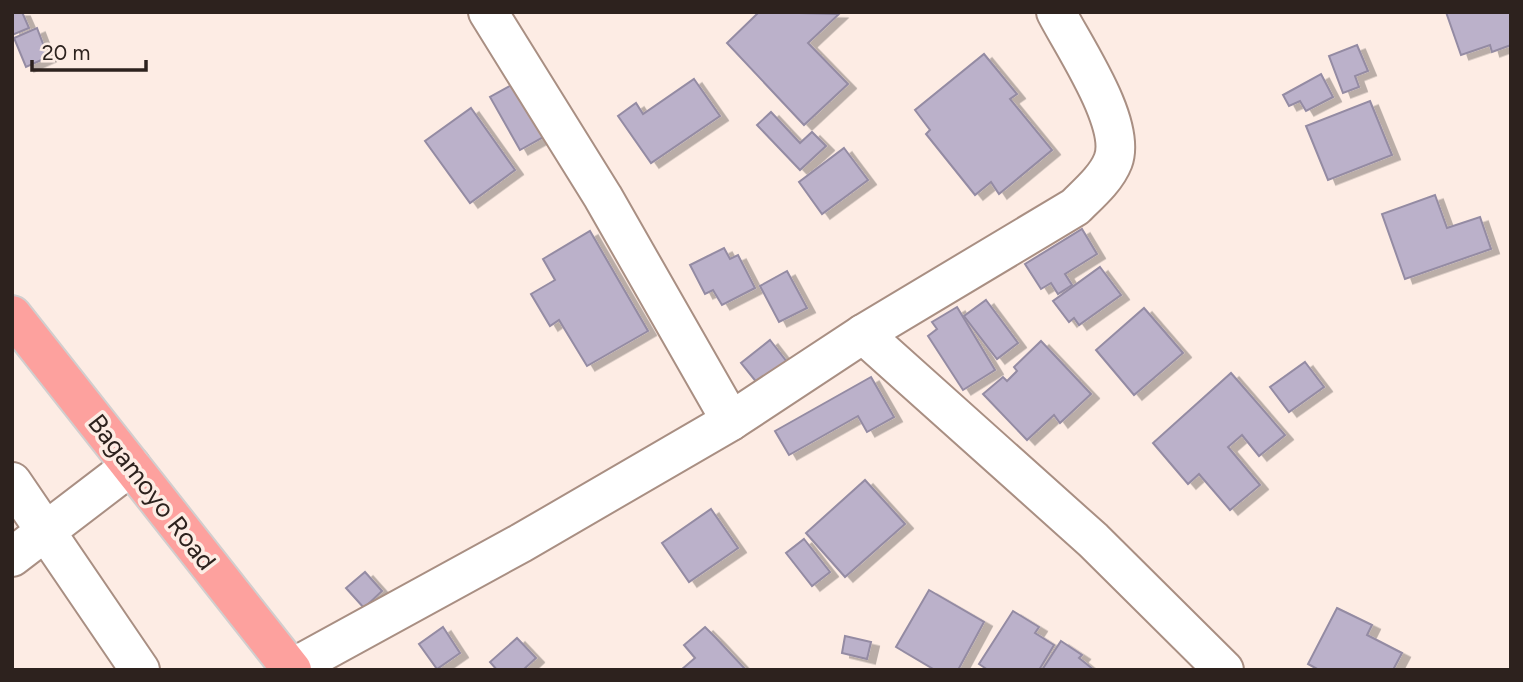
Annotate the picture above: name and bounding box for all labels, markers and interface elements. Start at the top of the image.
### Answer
scale bar [32,28,145,72]
text: 20 m [42,40,90,65]
street label: Bagamoyo Road [81,408,223,576]

